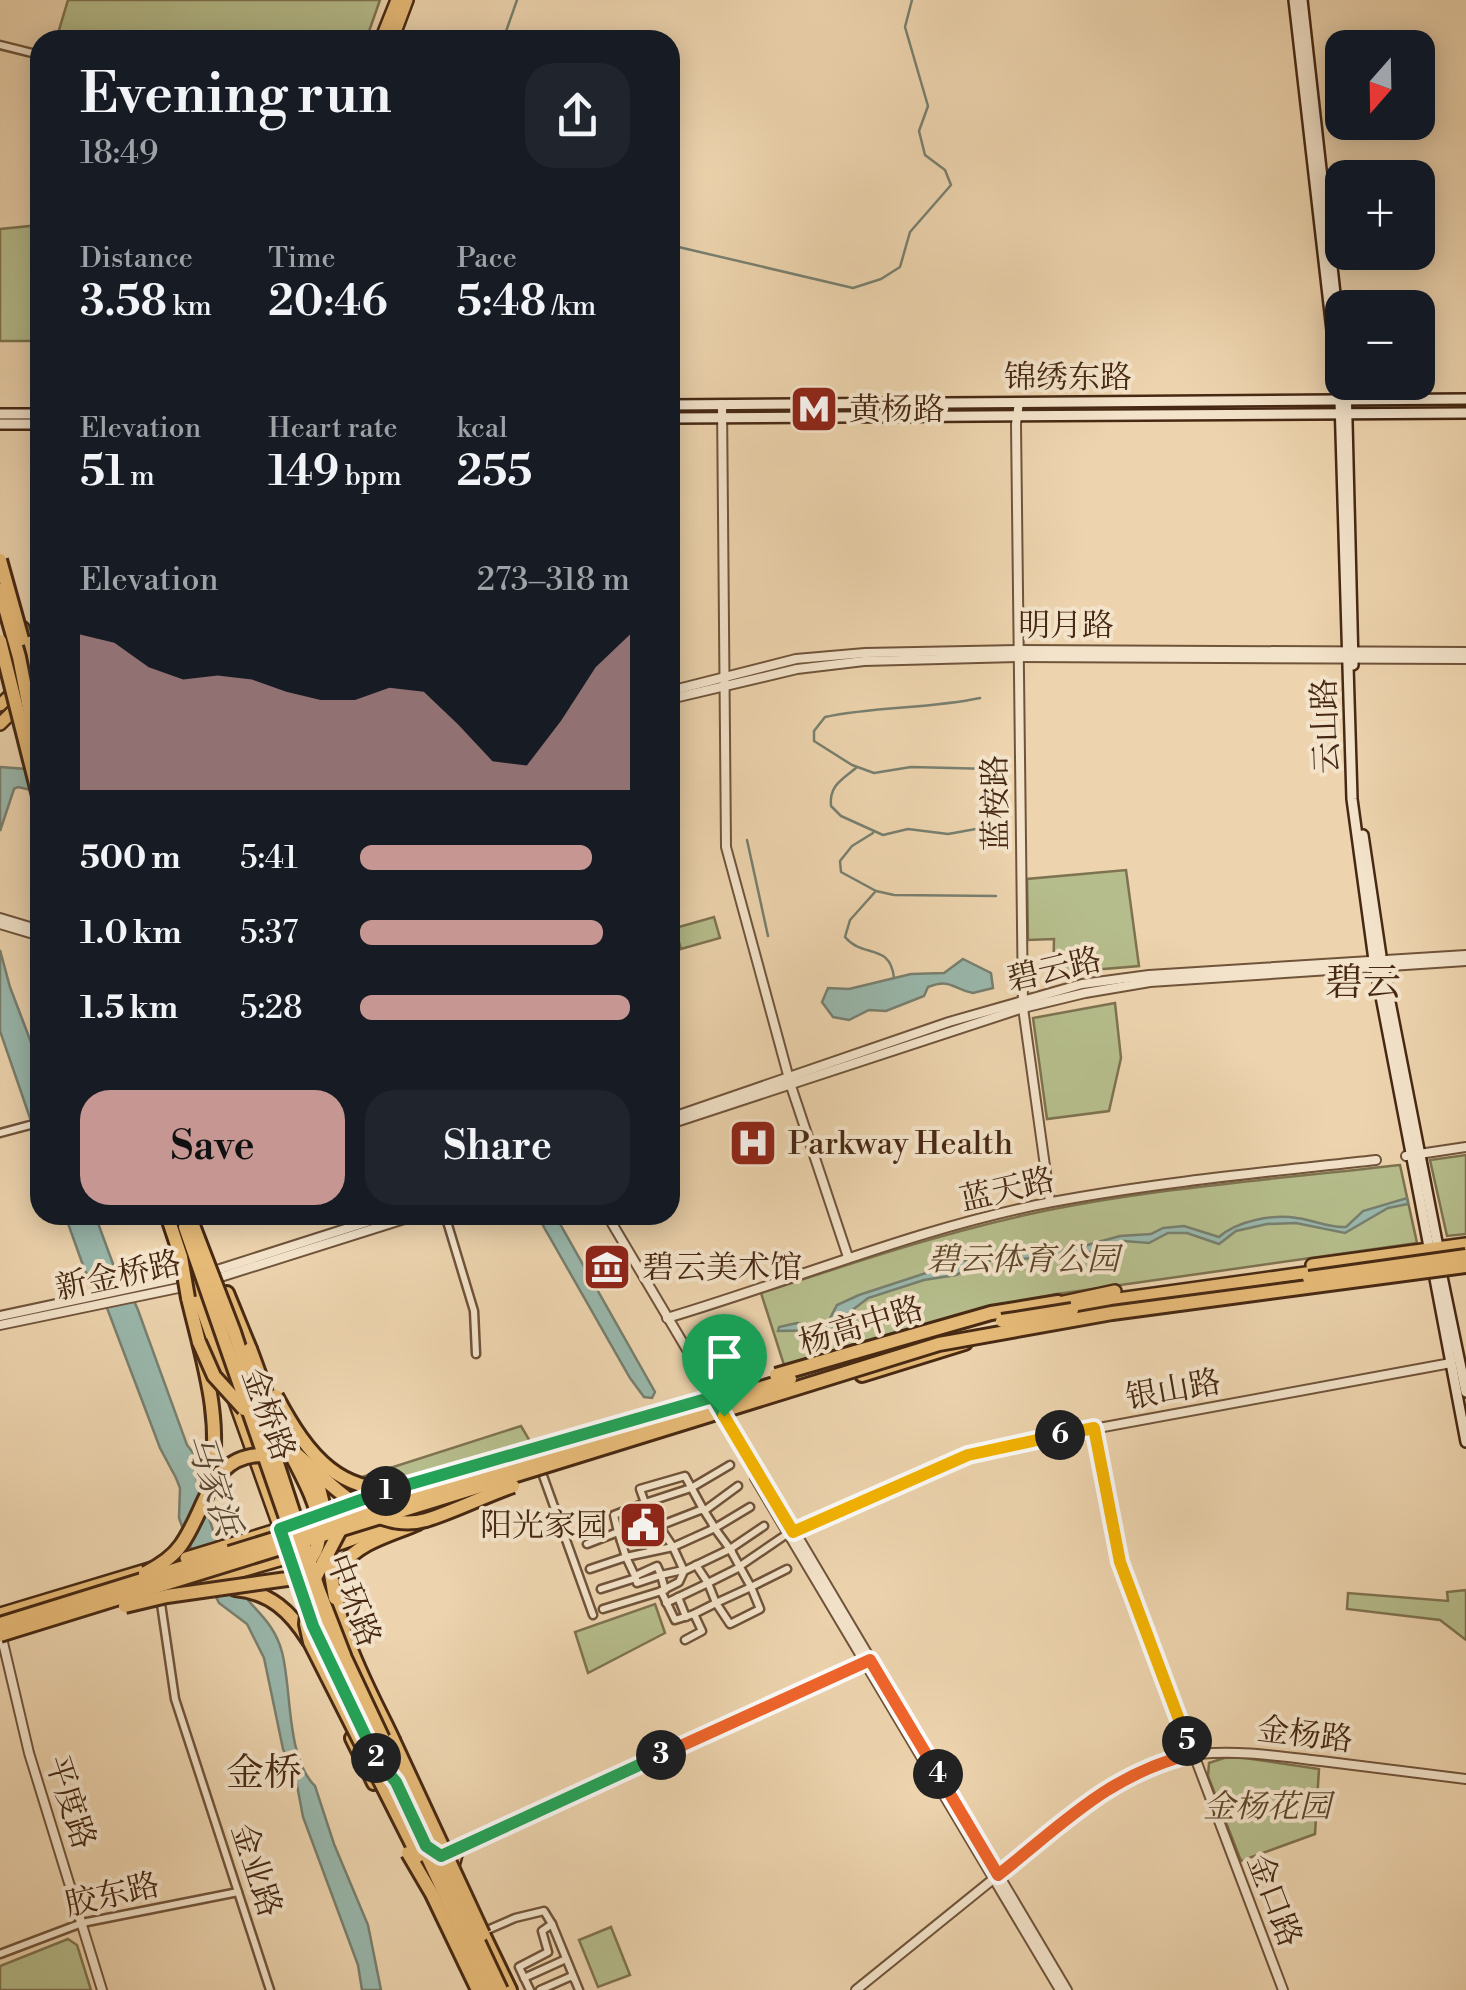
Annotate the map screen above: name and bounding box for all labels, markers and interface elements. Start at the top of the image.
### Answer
north arrow [1325,30,1435,140]
map controls [1325,30,1435,400]
text: Evening run [80,61,392,130]
button: share [525,63,630,168]
text: 18:49 [80,133,158,173]
button: + [1325,160,1435,270]
text: Distance [80,241,193,276]
text: Time [268,241,336,276]
text: Pace [457,241,517,276]
text: 3.58 [80,276,167,329]
text: 20:46 [268,276,388,329]
text: 5:48 [457,276,546,329]
text: km [167,289,212,324]
text: /km [546,289,596,324]
button: − [1325,290,1435,400]
street label: 锦绣东路 [1004,358,1132,398]
metro station icon: 黄杨路 [788,383,840,435]
place label: 黄杨路 [849,390,945,430]
text: Elevation [80,411,201,446]
text: Heart rate [268,411,398,446]
text: kcal [457,411,507,446]
text: 51 [80,446,125,499]
text: 149 [268,446,339,499]
text: 255 [457,446,532,499]
text: m [125,459,155,494]
text: bpm [339,459,402,494]
text: Elevation [80,560,219,600]
text: 273–318 m [477,560,630,600]
street label: 明月路 [1018,606,1114,646]
street label: 云山路 [1304,677,1348,775]
street label: 蓝桉路 [975,755,1017,851]
text: 500 m [80,838,181,878]
text: 5:41 [240,838,298,878]
text: 1.0 km [80,913,182,953]
text: 5:37 [240,913,298,953]
street label: 碧云路 [1003,940,1106,1000]
district label: 碧云 [1325,960,1401,1007]
text: 1.5 km [80,988,178,1028]
text: 5:28 [240,988,303,1028]
button: Save [80,1090,345,1205]
button: Share [365,1090,630,1205]
hospital icon: Parkway Health [727,1117,779,1169]
place label: Parkway Health [788,1124,1013,1164]
street label: 蓝天路 [956,1160,1059,1220]
park label: 碧云体育公园 [927,1240,1124,1280]
museum icon: 碧云美术馆 [581,1241,633,1293]
street label: 新金桥路 [51,1243,185,1309]
place label: 碧云美术馆 [642,1248,802,1288]
street label: 杨高中路 [794,1288,928,1364]
pin [682,1314,767,1417]
icon: arrive [697,1329,752,1384]
street label: 金桥路 [233,1362,303,1466]
street label: 银山路 [1122,1362,1224,1418]
pin: 6 [1035,1410,1085,1460]
text: 6 [1051,1417,1069,1452]
water label: 马家浜 [176,1428,250,1544]
pin: 1 [361,1466,411,1516]
text: 1 [379,1473,393,1508]
public building icon: 阳光家园 [617,1499,669,1551]
place label: 阳光家园 [480,1506,608,1546]
street label: 中环路 [317,1548,389,1652]
street label: 金杨路 [1255,1709,1355,1761]
pin: 5 [1162,1716,1212,1766]
text: 5 [1178,1723,1196,1758]
pin: 3 [636,1730,686,1780]
pin: 2 [351,1733,401,1783]
text: 3 [653,1737,669,1772]
text: 2 [367,1740,385,1775]
pin: 4 [913,1749,963,1799]
street label: 平度路 [36,1750,104,1854]
district label: 金桥 [226,1750,302,1797]
text: 4 [929,1756,947,1791]
park label: 金杨花园 [1203,1787,1336,1827]
street label: 金业路 [222,1818,290,1922]
street label: 金口路 [1238,1848,1310,1952]
street label: 胶东路 [61,1865,164,1925]

